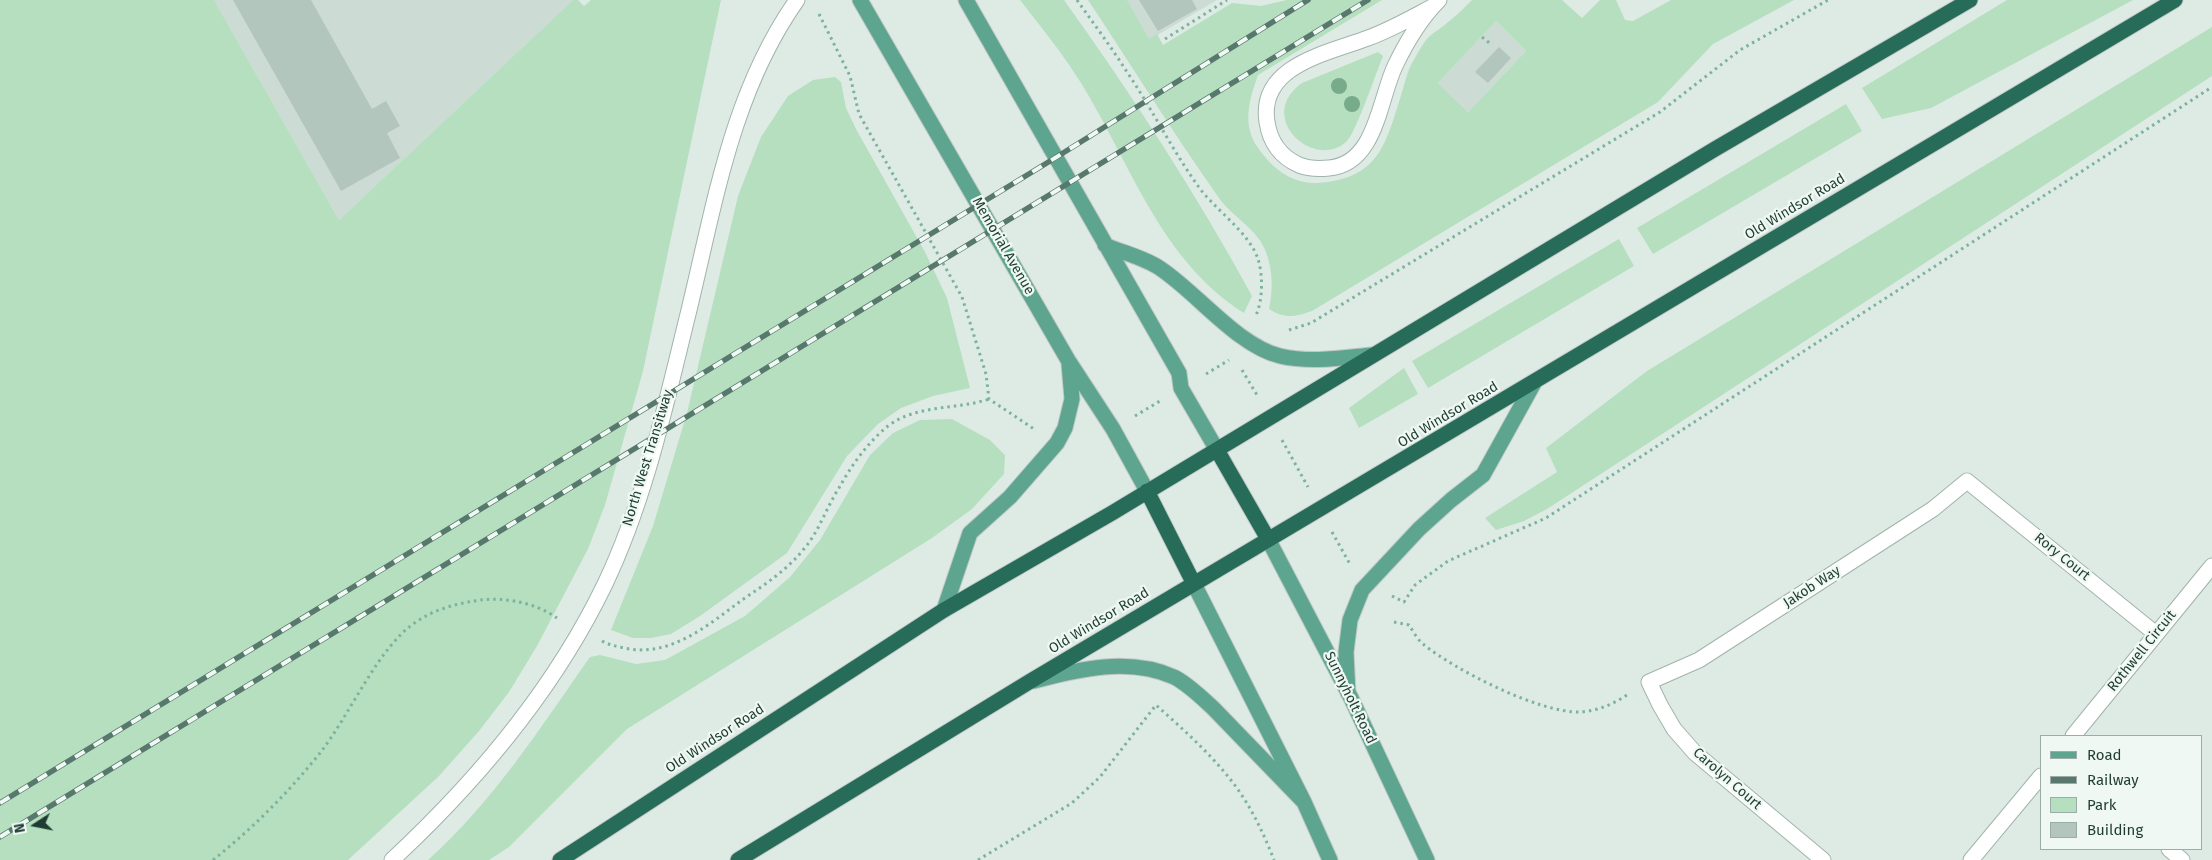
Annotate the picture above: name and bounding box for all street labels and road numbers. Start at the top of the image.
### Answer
street label: Old Windsor Road [1742,170,1848,244]
street label: Memorial Avenue [968,194,1038,298]
street label: Old Windsor Road [1395,378,1501,452]
street label: North West Transitway [619,388,677,528]
street label: Rory Court [2031,529,2093,585]
street label: Jakob Way [1780,562,1844,612]
street label: Old Windsor Road [1046,584,1152,658]
street label: Rothwell Circuit [2104,607,2180,695]
street label: Sunnyholt Road [1320,649,1380,747]
street label: Old Windsor Road [663,701,767,777]
street label: Carolyn Court [1689,745,1765,813]

